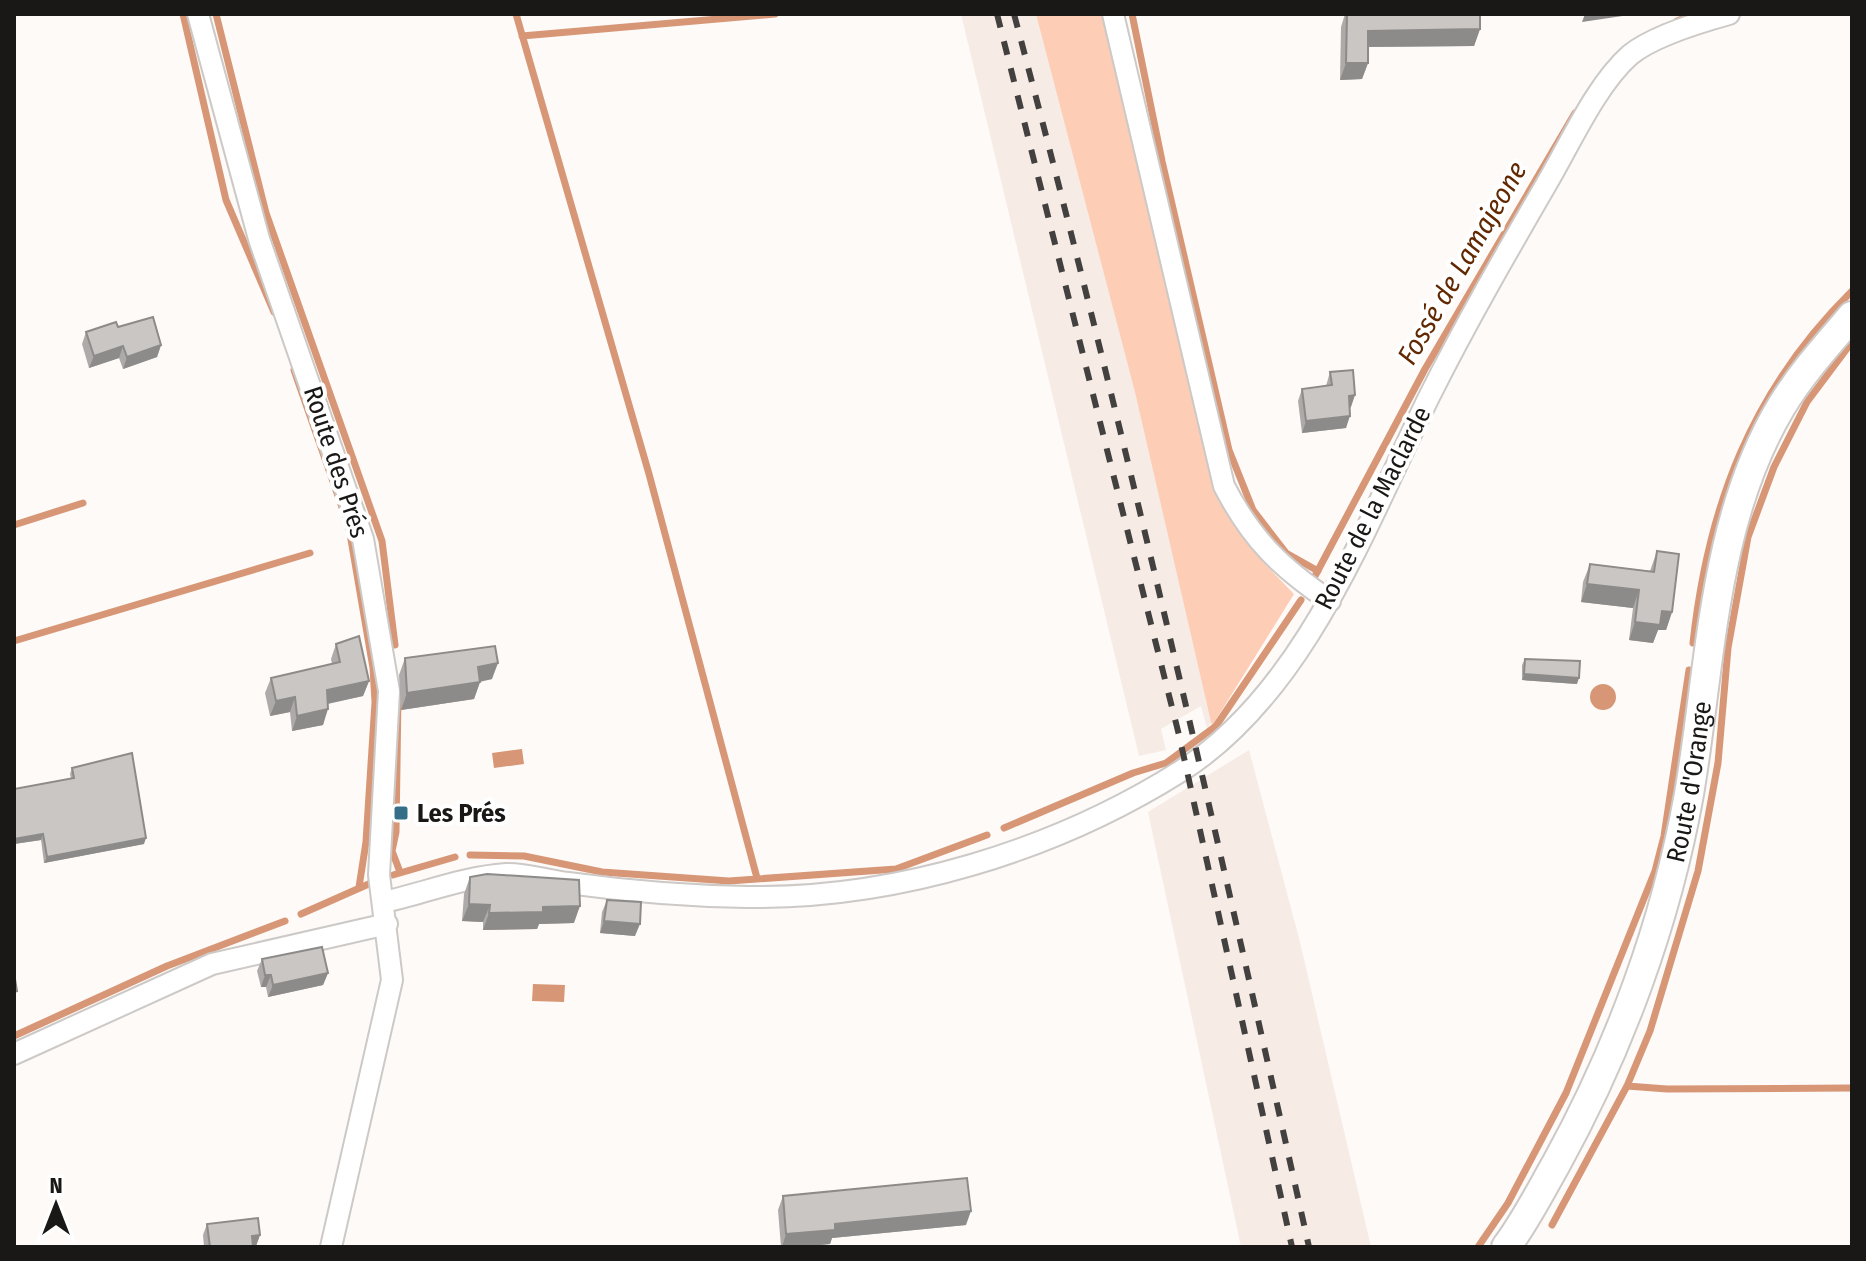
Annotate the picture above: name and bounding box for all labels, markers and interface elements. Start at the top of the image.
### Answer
water label: Fossé de Lamajeone [1391,156,1533,370]
street label: Route des Prés [297,382,375,542]
street label: Route de la Maclarde [1308,401,1438,615]
street label: Route d'Orange [1660,699,1718,865]
place label: Les Prés [417,798,506,829]
marker: Les Prés [392,804,410,822]
north arrow [16,1165,96,1245]
text: N [49,1172,63,1199]

